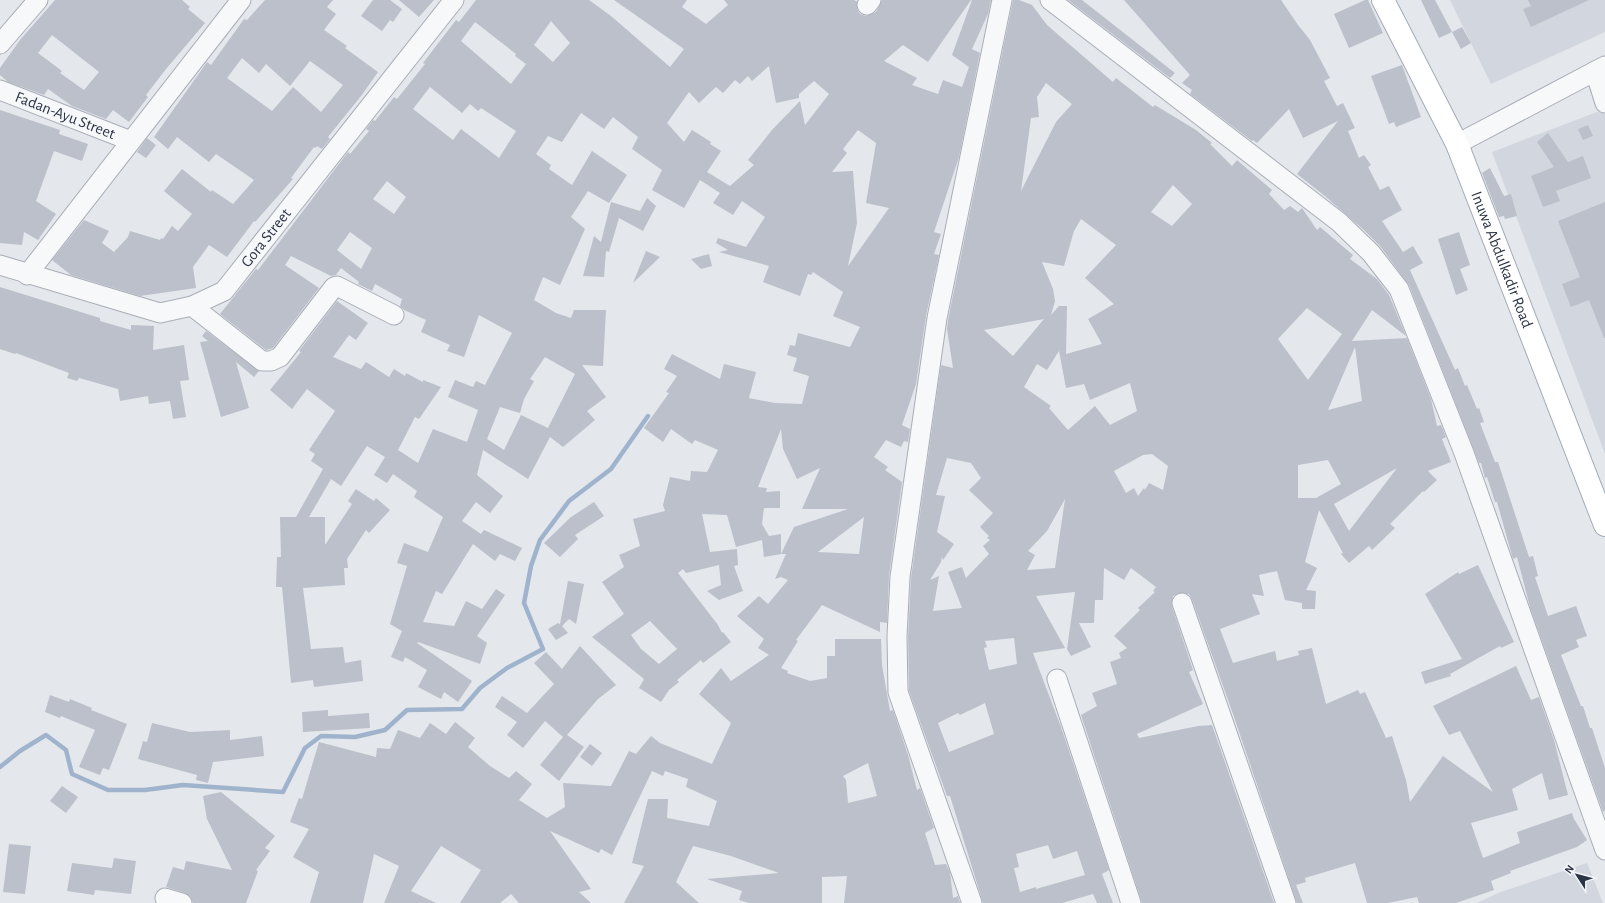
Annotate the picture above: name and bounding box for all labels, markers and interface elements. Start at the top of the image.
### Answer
street label: Fadan-Ayu Street [13,89,118,142]
street label: Inuwa Abdulkadir Road [1468,189,1536,330]
street label: Gora Street [238,205,294,270]
north arrow [1557,855,1597,895]
text: N [1563,863,1576,876]

